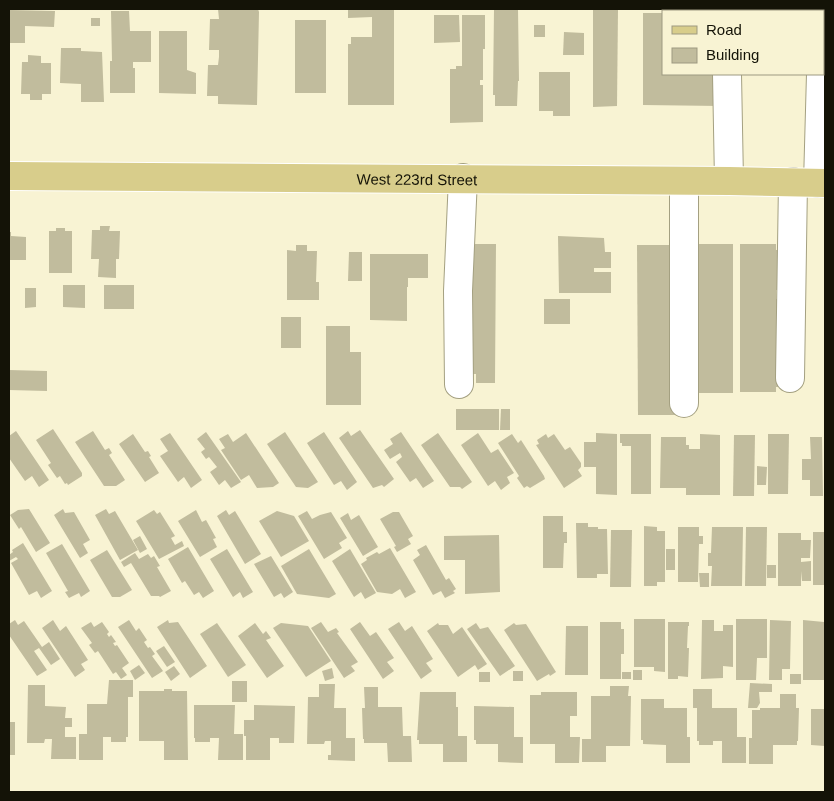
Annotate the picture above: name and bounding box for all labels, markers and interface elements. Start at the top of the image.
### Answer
legend [662,10,824,75]
text: Road [706,21,742,38]
text: Building [706,46,759,63]
street label: West 223rd Street [357,170,478,188]

